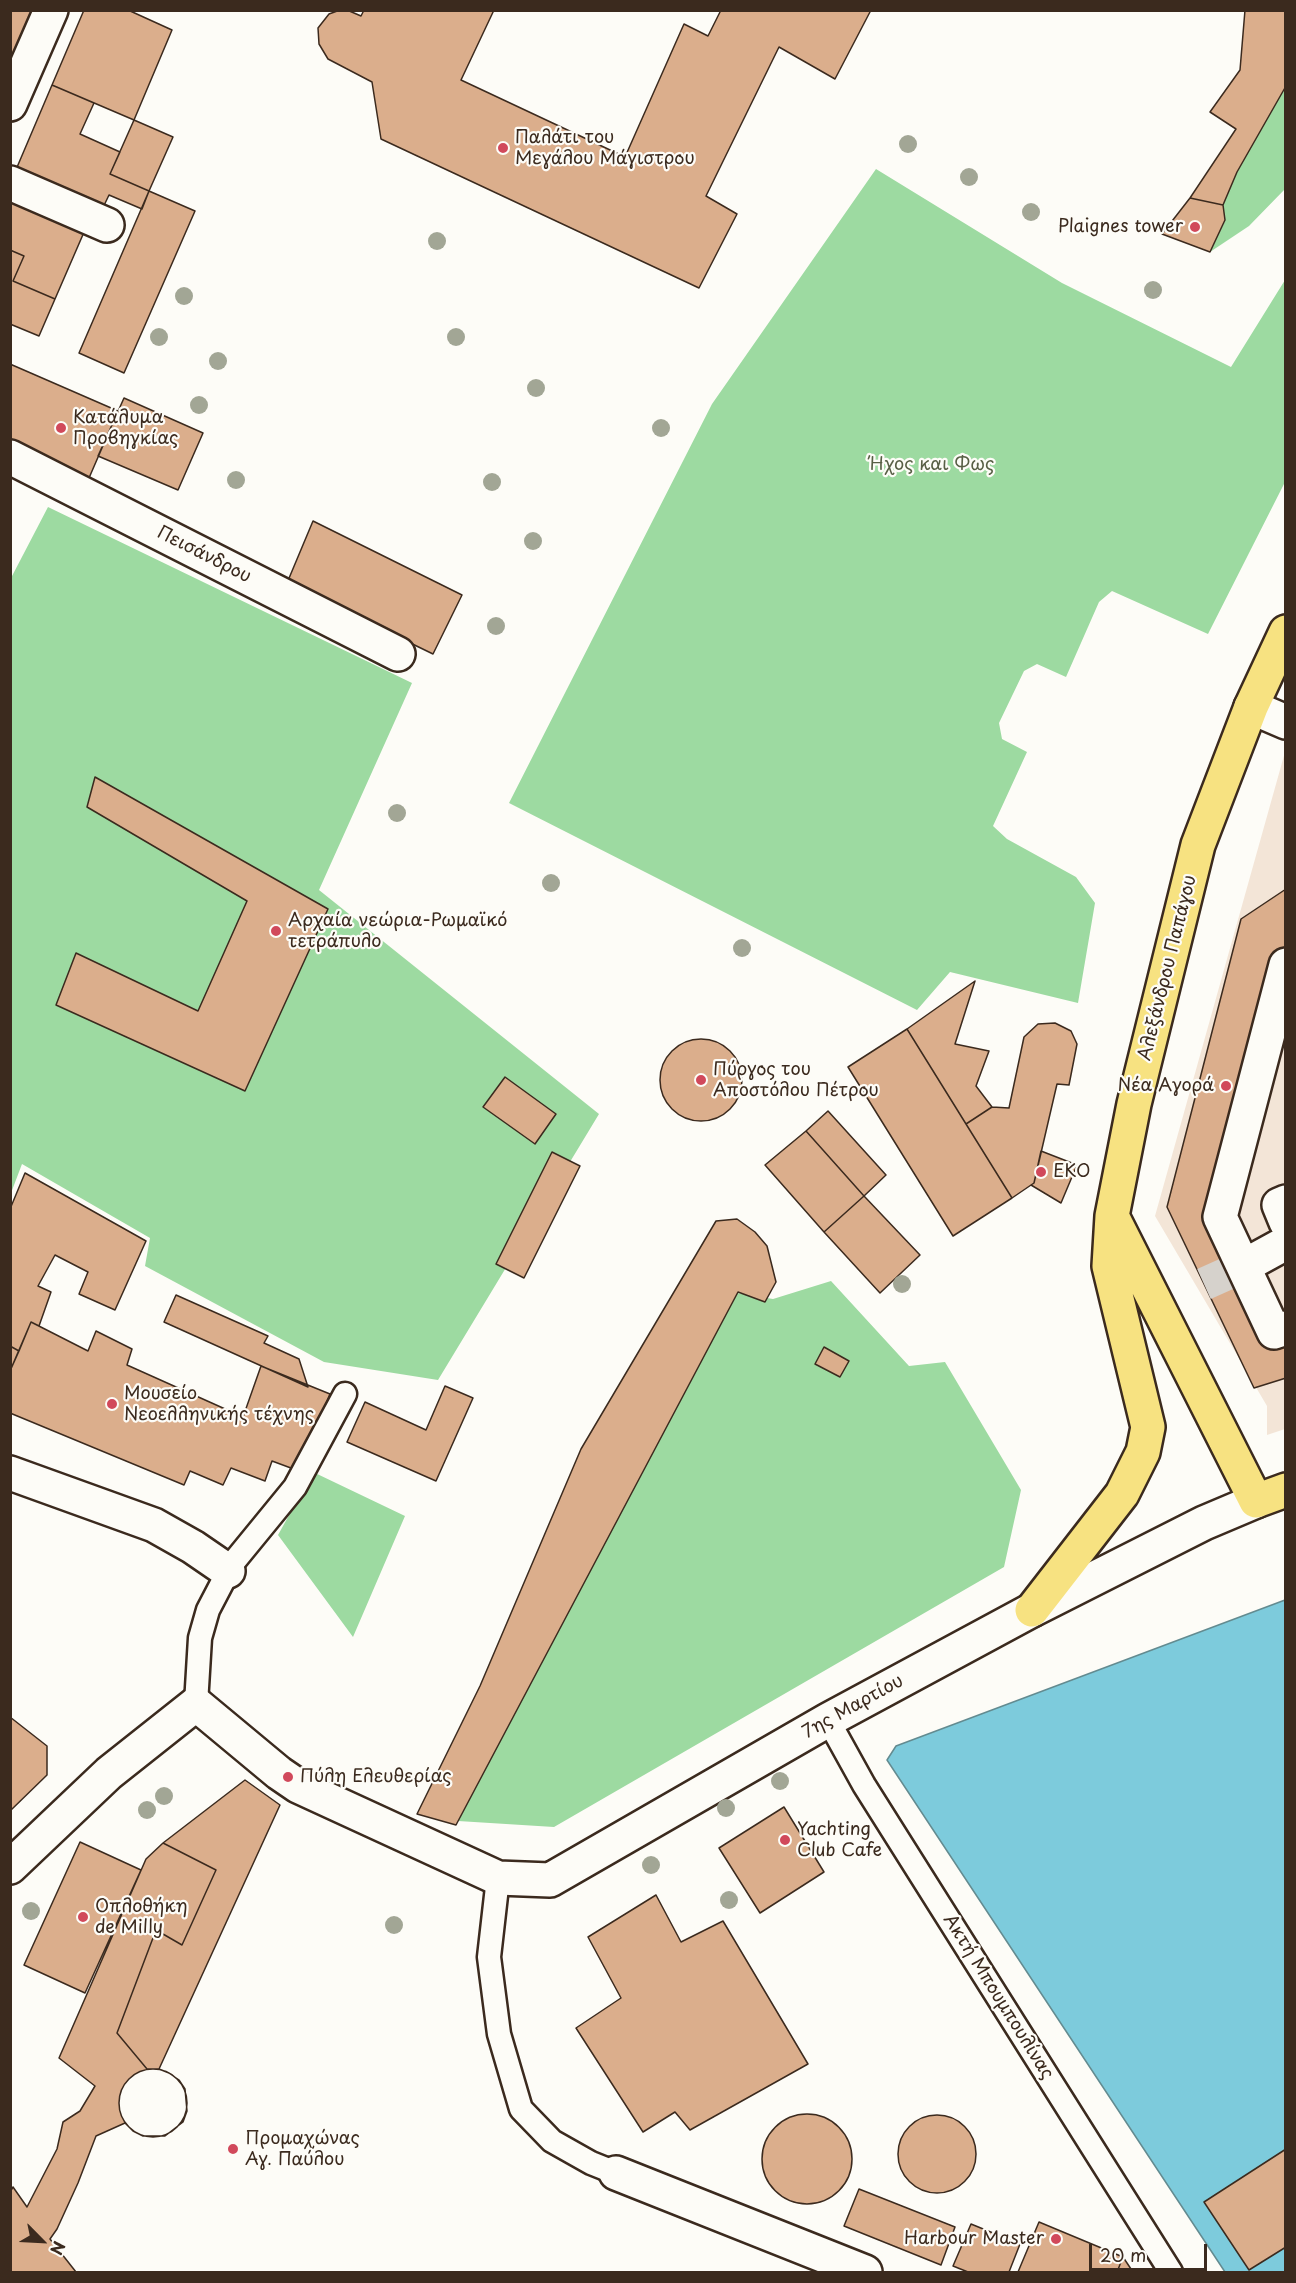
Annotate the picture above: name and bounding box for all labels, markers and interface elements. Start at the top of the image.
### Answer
place label: Παλάτι του Μεγάλου Μάγιστρου [515,127,695,170]
marker: Παλάτι του Μεγάλου Μάγιστρου [496,141,510,155]
place label: Plaignes tower [1058,216,1183,238]
marker: Plaignes tower [1188,220,1202,234]
place label: Κατάλυμα Προβηγκίας [73,407,178,450]
marker: Κατάλυμα Προβηγκίας [54,421,68,435]
park label: Ήχος και Φως [870,454,994,476]
street label: Πεισάνδρου [153,522,255,588]
street label: Αλεξάνδρου Παπάγου [1134,873,1202,1063]
place label: Αρχαία νεώρια-Ρωμαϊκό τετράπυλο [288,910,507,952]
marker: Αρχαία νεώρια-Ρωμαϊκό τετράπυλο [269,924,283,938]
place label: Πύργος του Αποστόλου Πέτρου [713,1059,879,1102]
marker: Πύργος του Αποστόλου Πέτρου [694,1073,708,1087]
place label: Νέα Αγορά [1118,1075,1214,1097]
marker: Νέα Αγορά [1219,1079,1233,1093]
place label: EKO [1053,1161,1090,1183]
marker: EKO [1034,1165,1048,1179]
place label: Μουσείο Νεοελληνικής τέχνης [124,1383,314,1426]
marker: Μουσείο Νεοελληνικής τέχνης [105,1397,119,1411]
street label: 7ης Μαρτίου [799,1670,907,1744]
place label: Πύλη Ελευθερίας [300,1766,452,1788]
marker: Πύλη Ελευθερίας [281,1770,295,1784]
place label: Yachting Club Cafe [797,1819,882,1862]
marker: Yachting Club Cafe [778,1833,792,1847]
place label: Οπλοθήκη de Milly [95,1896,188,1938]
marker: Οπλοθήκη de Milly [76,1910,90,1924]
street label: Ακτή Μπουμπουλίνας [938,1910,1058,2084]
place label: Προμαχώνας Αγ. Παύλου [245,2128,360,2170]
marker: Προμαχώνας Αγ. Παύλου [226,2142,240,2156]
north arrow [12,2211,72,2271]
place label: Harbour Master [904,2228,1044,2250]
marker: Harbour Master [1049,2232,1063,2246]
scale bar [1092,2232,1210,2270]
text: N [45,2238,72,2259]
text: 20 m [1100,2241,1146,2268]

